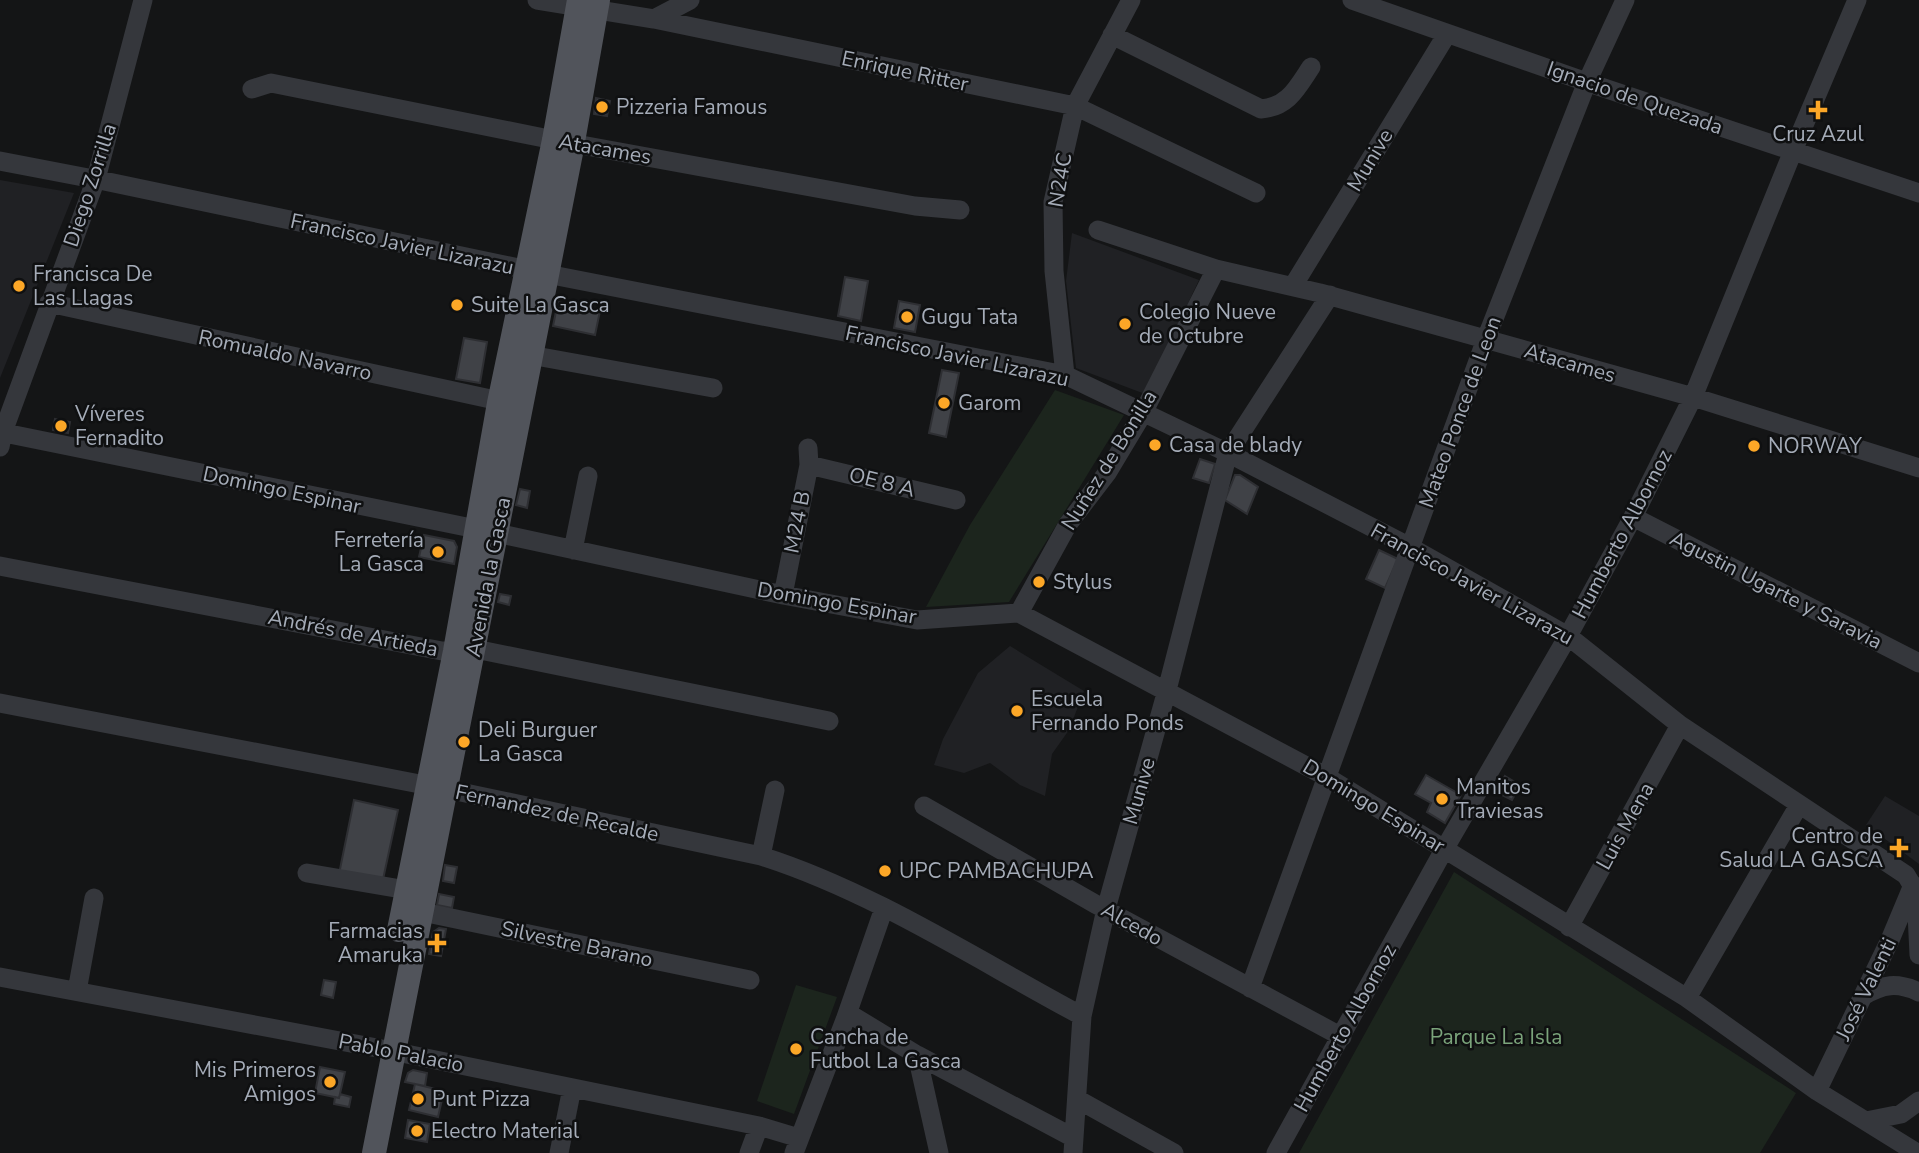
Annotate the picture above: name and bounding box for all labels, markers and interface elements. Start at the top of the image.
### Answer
street label: Enrique Ritter [839,44,972,98]
street label: Ignacio de Quezada [1543,55,1727,141]
place label: Pizzeria Famous [616,93,767,121]
marker: Pizzeria Famous [594,99,610,115]
marker: Cruz Azul [1810,102,1826,118]
street label: Diego Zorrilla [57,120,123,250]
place label: Cruz Azul [1772,120,1865,148]
street label: Munive [1340,123,1400,197]
street label: Atacames [557,127,653,171]
street label: N24C [1041,151,1079,209]
street label: Francisco Javier Lizarazu [288,207,516,281]
place label: Francisca De Las Llagas [33,260,152,312]
marker: Francisca De Las Llagas [11,278,27,294]
place label: Suite La Gasca [471,291,610,319]
marker: Suite La Gasca [449,297,465,313]
place label: Colegio Nueve de Octubre [1139,298,1276,350]
place label: Gugu Tata [921,303,1018,331]
marker: Gugu Tata [899,309,915,325]
street label: Mateo Ponce de Leon [1412,312,1508,512]
marker: Colegio Nueve de Octubre [1117,316,1133,332]
street label: Francisco Javier Lizarazu [843,319,1071,393]
street label: Romualdo Navarro [196,323,374,387]
street label: Atacames [1521,337,1619,389]
street label: Nuñez de Bonilla [1055,385,1163,535]
place label: Garom [958,389,1021,417]
marker: Garom [936,395,952,411]
place label: Víveres Fernadito [74,400,164,452]
marker: Víveres Fernadito [53,418,69,434]
place label: Casa de blady [1169,431,1302,459]
place label: NORWAY [1768,432,1862,460]
marker: Casa de blady [1147,437,1163,453]
marker: NORWAY [1746,438,1762,454]
street label: Humberto Albornoz [1566,444,1679,623]
street label: Domingo Espinar [200,460,364,521]
street label: OE 8 A [846,460,918,504]
street label: M24 B [777,489,817,555]
street label: Avenida la Gasca [459,495,517,659]
street label: Francisco Javier Lizarazu [1366,517,1578,651]
street label: Agustin Ugarte y Saravia [1665,524,1887,656]
place label: Ferretería La Gasca [334,526,424,578]
marker: Ferretería La Gasca [430,544,446,560]
place label: Stylus [1053,568,1112,596]
marker: Stylus [1031,574,1047,590]
street label: Domingo Espinar [755,575,919,631]
street label: Andrés de Artieda [266,603,440,663]
place label: Escuela Fernando Ponds [1031,685,1184,737]
marker: Escuela Fernando Ponds [1009,703,1025,719]
place label: Deli Burguer La Gasca [478,716,598,768]
marker: Deli Burguer La Gasca [456,734,472,750]
street label: Domingo Espinar [1298,752,1451,860]
street label: Munive [1116,754,1162,828]
place label: Manitos Traviesas [1456,773,1544,825]
street label: Luis Mena [1590,777,1660,875]
street label: Fernandez de Recalde [453,778,661,848]
marker: Manitos Traviesas [1434,791,1450,807]
place label: Centro de Salud LA GASCA [1719,822,1883,874]
marker: Centro de Salud LA GASCA [1889,838,1909,858]
place label: UPC PAMBACHUPA [899,857,1094,885]
marker: UPC PAMBACHUPA [877,863,893,879]
street label: Alcedo [1096,896,1168,952]
street label: Silvestre Barano [499,914,655,974]
place label: Farmacias Amaruka [328,917,423,969]
street label: José Valenti [1829,933,1903,1046]
marker: Farmacias Amaruka [429,935,445,951]
street label: Humberto Albornoz [1287,939,1403,1117]
place label: Cancha de Futbol La Gasca [810,1023,961,1075]
park label: Parque La Isla [1430,1023,1562,1051]
street label: Pablo Palacio [336,1027,466,1079]
marker: Cancha de Futbol La Gasca [788,1041,804,1057]
place label: Mis Primeros Amigos [194,1056,316,1108]
marker: Mis Primeros Amigos [322,1074,338,1090]
place label: Punt Pizza [432,1085,530,1113]
marker: Punt Pizza [410,1091,426,1107]
place label: Electro Material [431,1117,580,1145]
marker: Electro Material [409,1123,425,1139]

